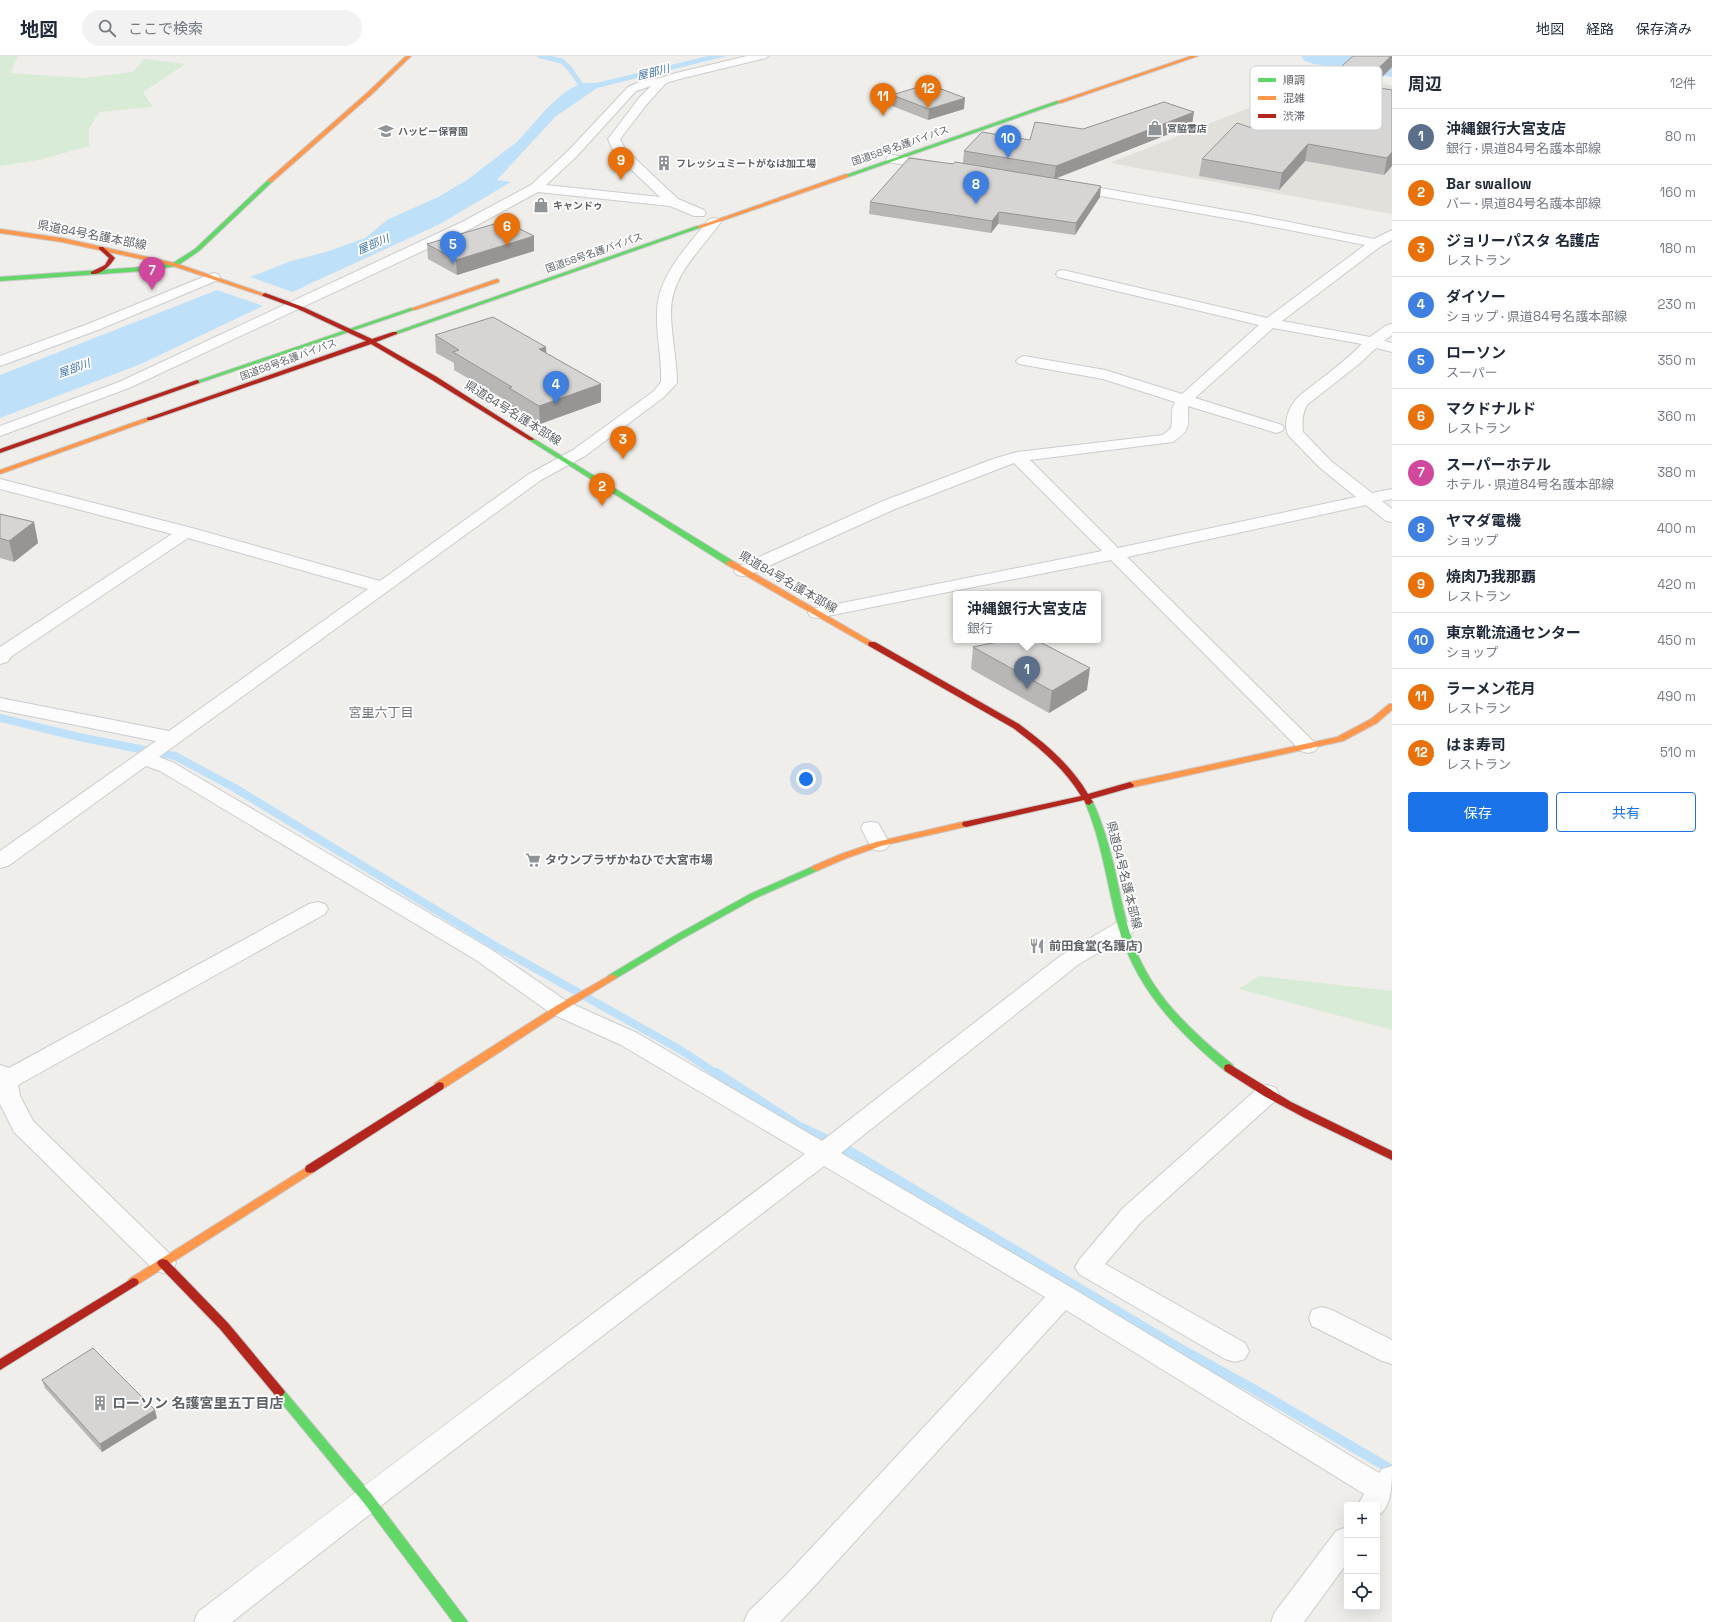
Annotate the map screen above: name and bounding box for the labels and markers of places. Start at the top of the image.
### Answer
pin: 12 [915,75,941,108]
pin: 11 [870,83,896,116]
shop icon: 宮脇書店 [1146,119,1164,137]
school or university icon: ハッピー保育園 [377,122,395,140]
place label: 宮脇書店 [1167,122,1207,135]
place label: ハッピー保育園 [398,125,468,138]
pin: 10 [995,125,1021,158]
pin: 9 [608,147,634,180]
building icon: フレッシュミートがなは加工場 [655,154,673,172]
place label: フレッシュミートがなは加工場 [676,157,816,170]
pin: 8 [963,171,989,204]
shop icon: キャンドゥ [532,196,550,214]
place label: キャンドゥ [553,199,603,212]
pin: 6 [494,213,520,246]
pin: 5 [440,231,466,264]
pin: 7 [139,257,165,290]
pin: 4 [543,371,569,404]
pin: 3 [610,426,636,459]
pin: 2 [589,473,615,506]
pin: 1 [1014,656,1040,689]
supermarket icon: タウンプラザかねひで大宮市場 [524,851,542,869]
place label: タウンプラザかねひで大宮市場 [545,852,713,868]
restaurant icon: 前田食堂(名護店) [1028,937,1046,955]
place label: 前田食堂(名護店) [1049,938,1143,954]
building icon: ローソン 名護宮里五丁目店 [91,1394,109,1412]
place label: ローソン 名護宮里五丁目店 [112,1394,284,1412]

